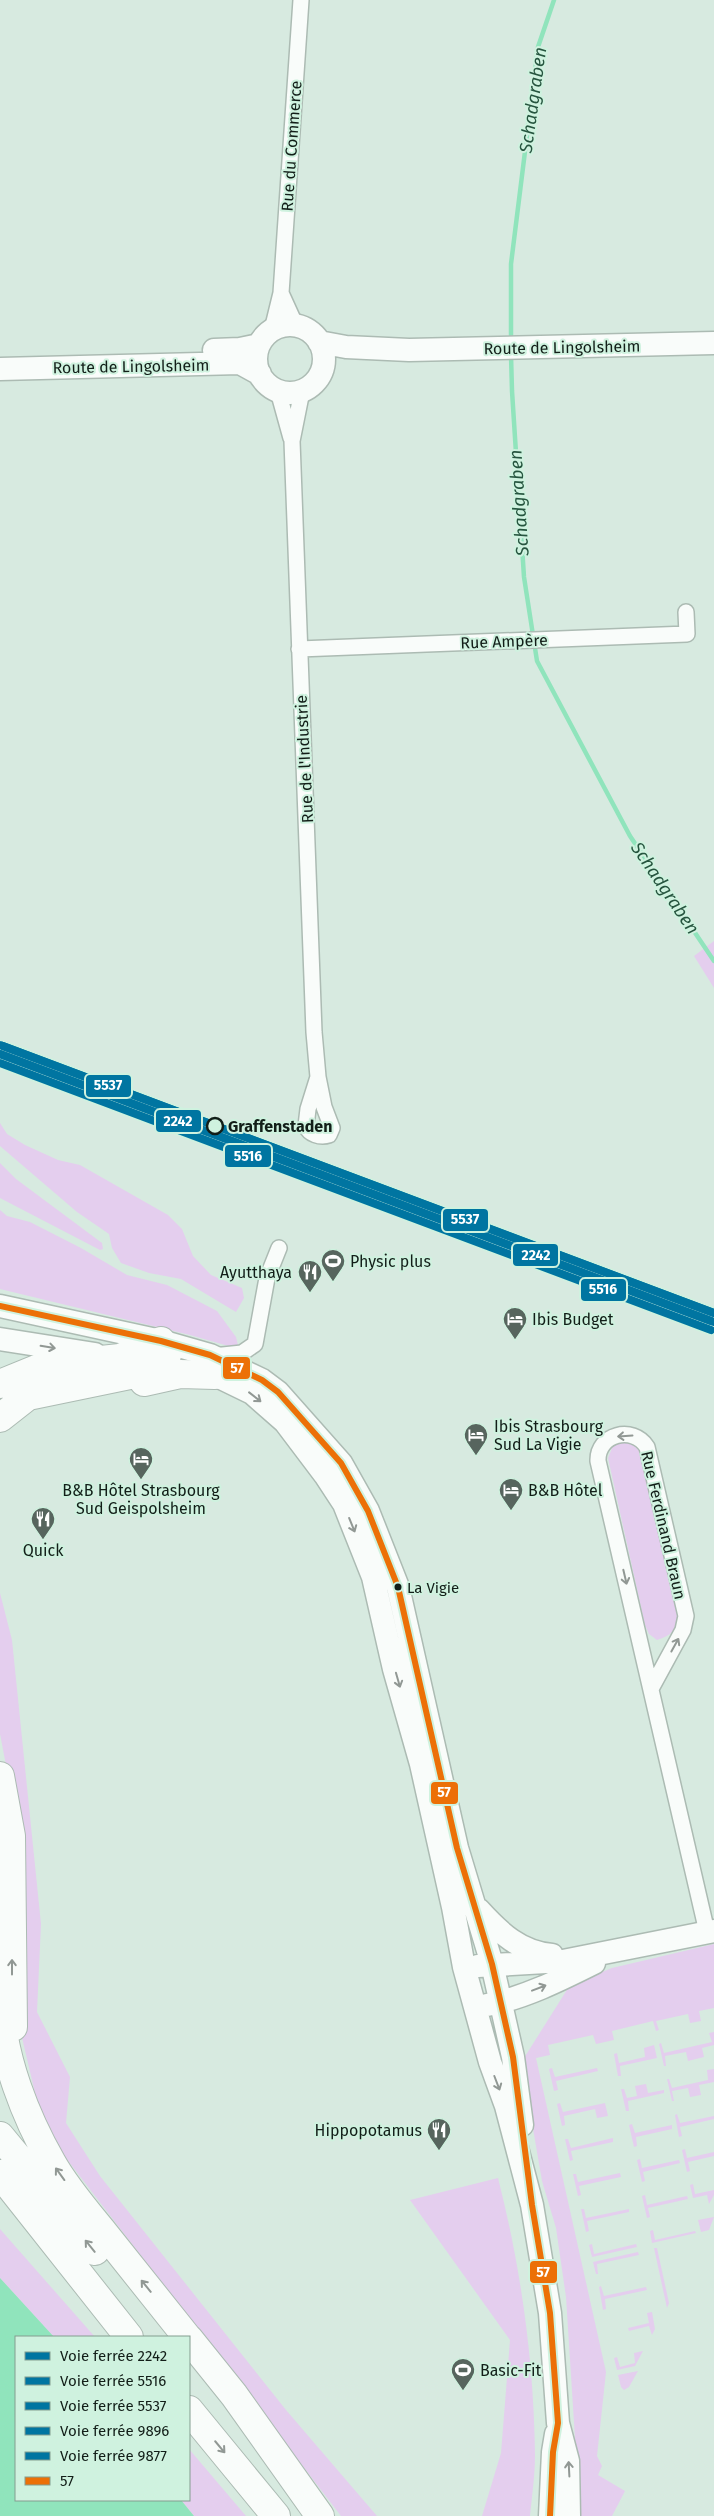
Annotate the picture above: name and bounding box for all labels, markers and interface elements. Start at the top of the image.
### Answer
water label: Schadgraben [515,46,551,155]
street label: Rue du Commerce [277,80,306,212]
street label: Route de Lingolsheim [483,337,641,358]
street label: Route de Lingolsheim [52,356,210,377]
water label: Schadgraben [504,449,534,558]
street label: Rue Ampère [460,630,548,653]
street label: Rue de l'Industrie [292,695,317,823]
water label: Schadgraben [626,837,704,938]
line badge: 5537 [85,1074,132,1098]
text: 5537 [94,1077,123,1094]
line badge: 2242 [155,1109,202,1133]
text: 2242 [164,1113,192,1130]
marker: Graffenstaden [206,1117,224,1135]
place label: Graffenstaden [228,1117,332,1136]
line badge: 5516 [224,1144,272,1168]
text: 5516 [234,1148,262,1165]
line badge: 5537 [442,1208,489,1232]
text: 5537 [451,1211,480,1228]
line badge: 2242 [512,1243,559,1267]
text: 2242 [522,1247,550,1264]
sports icon: Physic plus [320,1248,346,1282]
place label: Physic plus [350,1252,431,1271]
restaurant icon: Ayutthaya [297,1259,323,1293]
place label: Ayutthaya [220,1263,292,1282]
line badge: 5516 [580,1278,627,1302]
text: 5516 [589,1281,617,1298]
hotel icon: Ibis Budget [502,1306,528,1340]
place label: Ibis Budget [532,1310,614,1329]
one-way arrow [40,1342,56,1352]
line badge: 57 [222,1356,251,1380]
text: 57 [230,1360,244,1377]
one-way arrow [248,1391,261,1402]
place label: Ibis Strasbourg Sud La Vigie [494,1417,604,1454]
hotel icon: Ibis Strasbourg Sud La Vigie [463,1422,489,1456]
one-way arrow [617,1431,633,1440]
hotel icon: B&B Hôtel Strasbourg Sud Geispolsheim [128,1446,154,1480]
street label: Rue Ferdinand Braun [637,1449,690,1601]
hotel icon: B&B Hôtel [498,1477,524,1511]
place label: B&B Hôtel Strasbourg Sud Geispolsheim [62,1481,220,1518]
place label: B&B Hôtel [528,1481,603,1500]
restaurant icon: Quick [30,1506,56,1540]
one-way arrow [348,1517,357,1532]
place label: Quick [23,1541,64,1560]
one-way arrow [621,1568,630,1584]
place label: La Vigie [407,1579,459,1597]
marker: La Vigie [393,1582,403,1592]
one-way arrow [670,1637,680,1652]
one-way arrow [393,1672,403,1688]
line badge: 57 [430,1781,459,1805]
text: 57 [437,1784,451,1801]
one-way arrow [7,1959,17,1976]
one-way arrow [531,1983,546,1992]
one-way arrow [493,2074,502,2090]
restaurant icon: Hippopotamus [426,2117,452,2151]
place label: Hippopotamus [315,2121,422,2140]
one-way arrow [55,2167,65,2181]
one-way arrow [85,2239,96,2252]
line badge: 57 [529,2260,558,2284]
text: 57 [536,2264,550,2281]
one-way arrow [141,2279,152,2292]
legend [15,2336,190,2501]
text: Voie ferrée 2242 [60,2347,167,2365]
sports icon: Basic-Fit [450,2357,476,2391]
place label: Basic-Fit [480,2361,541,2380]
text: Voie ferrée 5516 [60,2372,166,2390]
text: Voie ferrée 5537 [60,2397,167,2415]
text: Voie ferrée 9896 [60,2422,169,2440]
one-way arrow [214,2440,225,2453]
text: Voie ferrée 9877 [60,2447,167,2465]
one-way arrow [564,2461,573,2477]
text: 57 [60,2472,74,2490]

